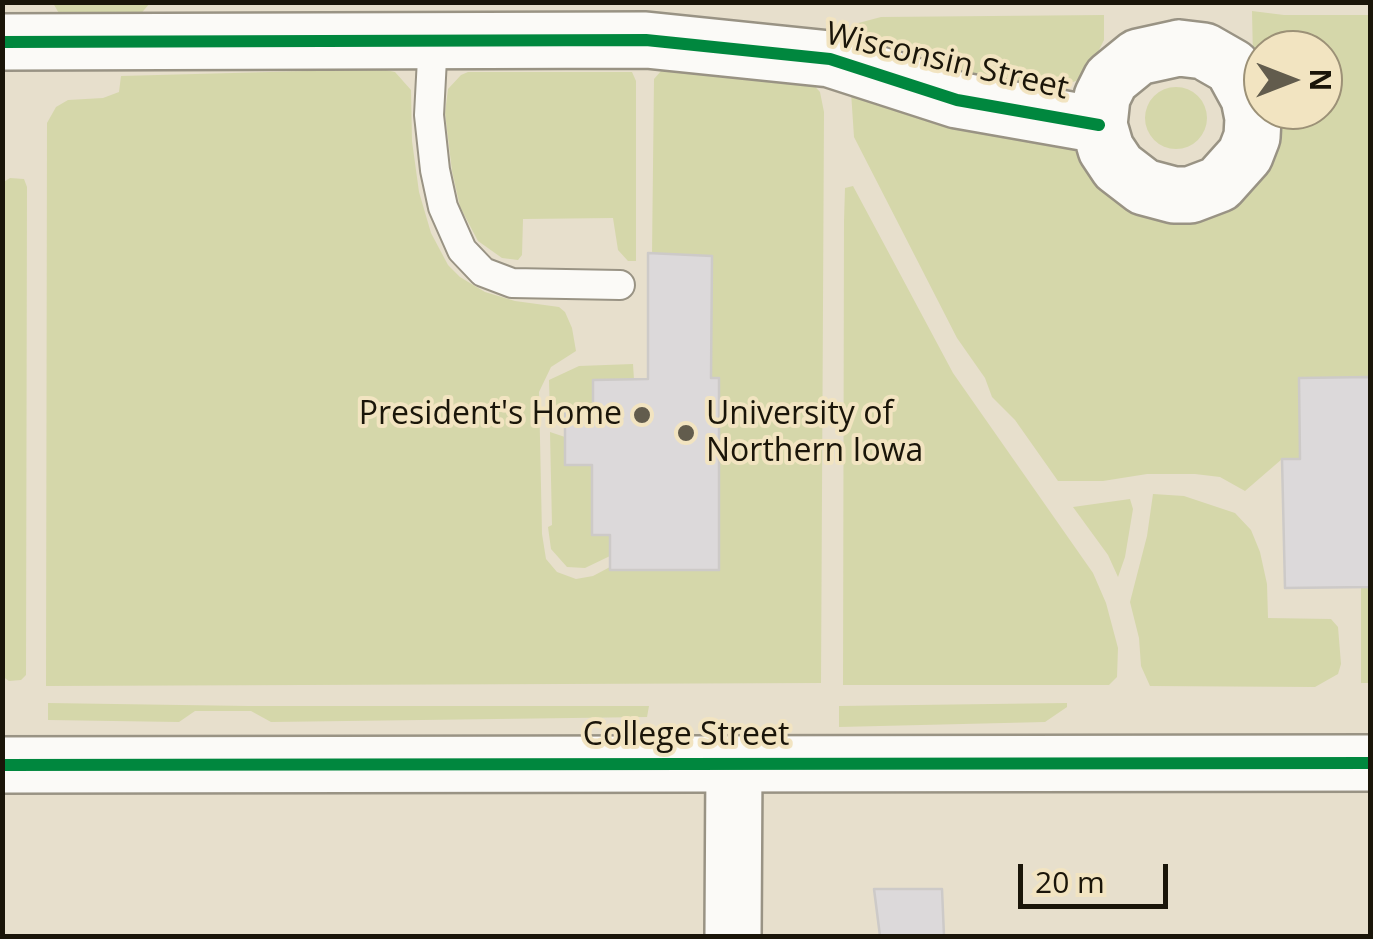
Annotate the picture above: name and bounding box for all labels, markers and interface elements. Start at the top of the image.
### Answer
street label: Wisconsin Street [822,15,1072,109]
north arrow [1243,30,1343,130]
text: N [1302,69,1340,91]
place label: President's Home [359,396,622,434]
place label: University of Northern Iowa [706,396,923,471]
marker: President's Home [631,404,653,426]
marker: University of Northern Iowa [675,422,697,444]
street label: College Street [583,717,789,755]
scale bar [1023,844,1173,906]
text: 20 m [1035,861,1105,902]

